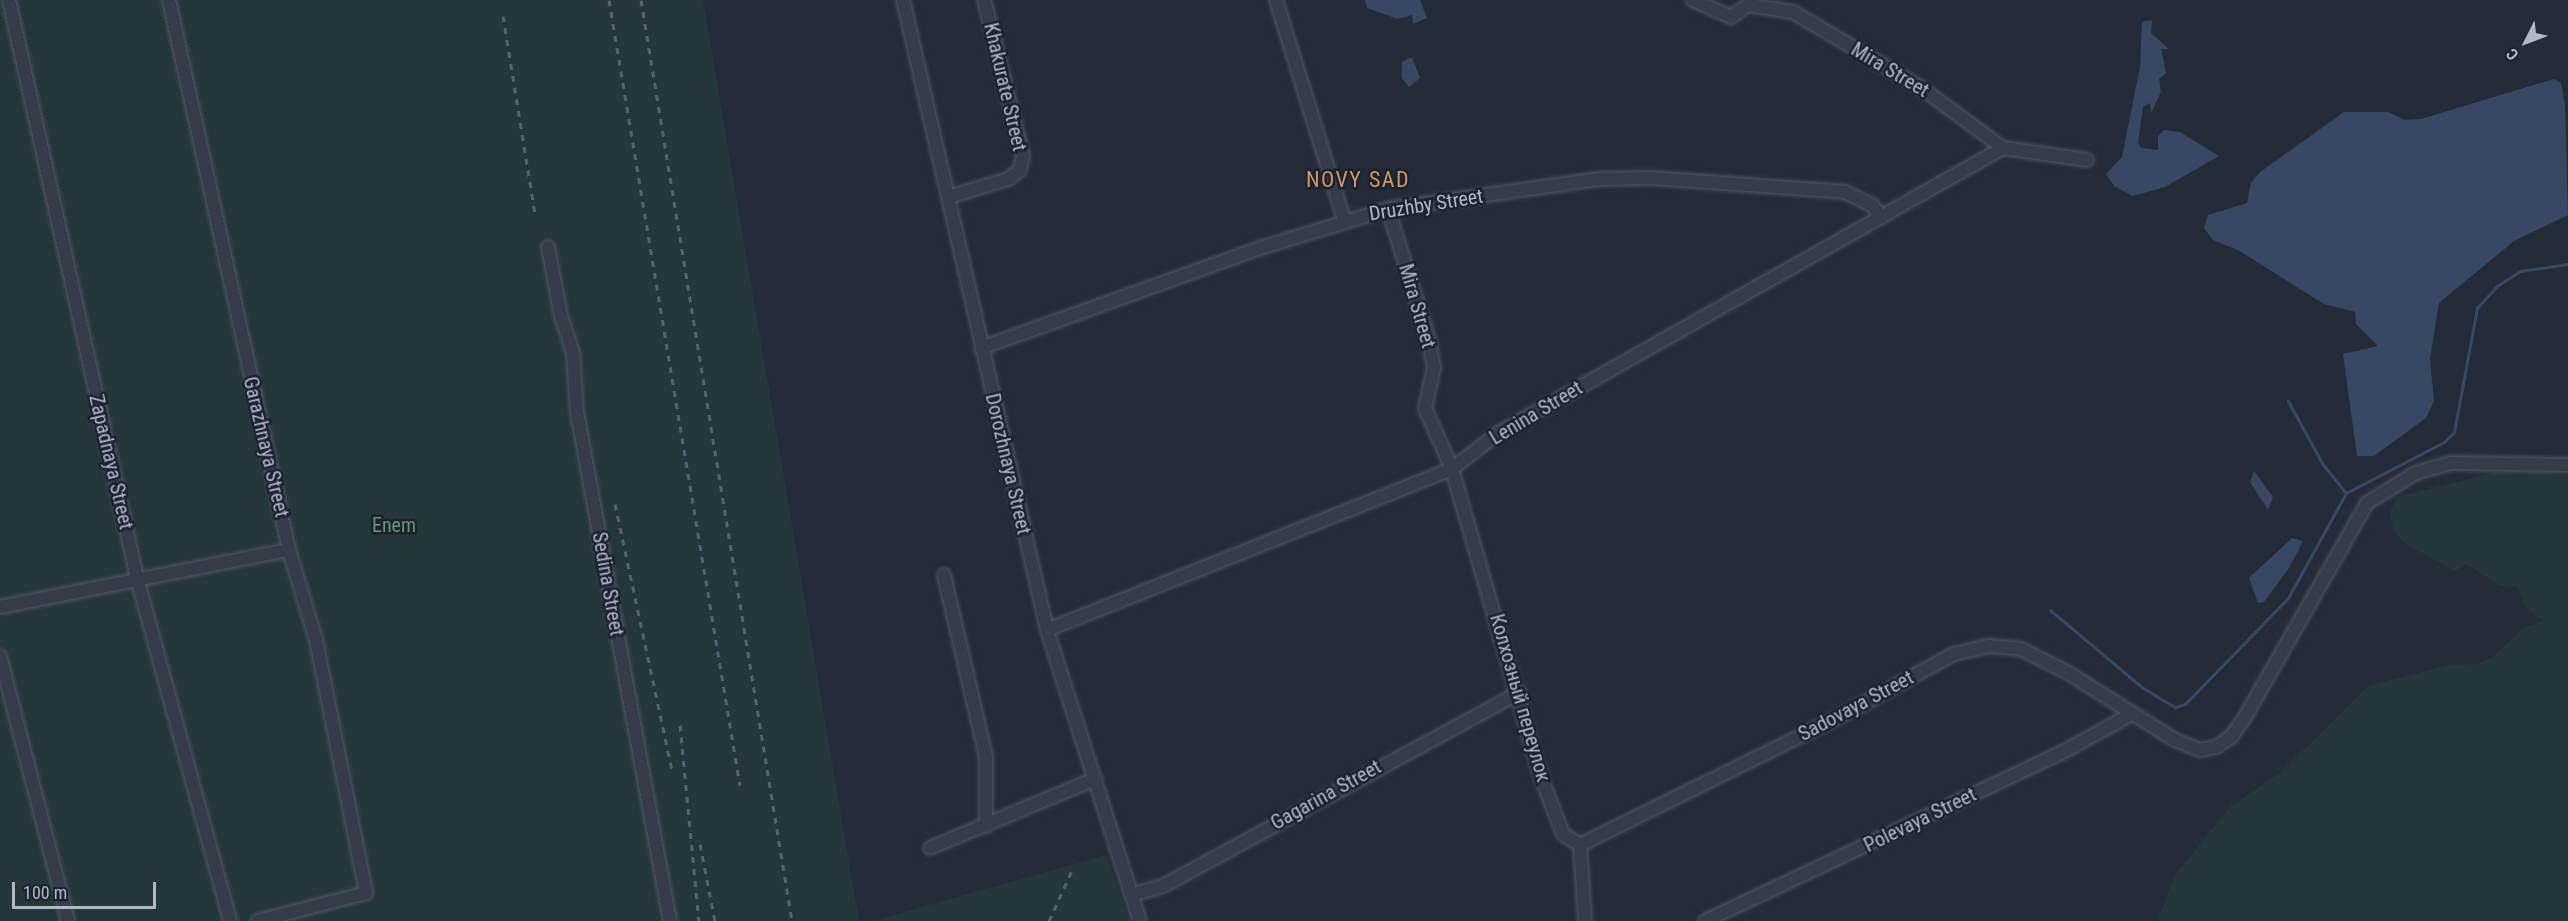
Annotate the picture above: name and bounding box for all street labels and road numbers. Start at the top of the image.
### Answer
street label: Khakurate Street [979,21,1031,153]
street label: Mira Street [1847,37,1933,103]
street label: Druzhby Street [1367,184,1485,226]
street label: Mira Street [1394,261,1440,351]
street label: Garazhnaya Street [238,374,294,520]
street label: Lenina Street [1485,376,1587,450]
street label: Dorozhnaya Street [980,391,1036,537]
street label: Zapadnaya Street [84,392,138,532]
street label: Sedina Street [587,530,629,638]
street label: Колхозный переулок [1485,611,1555,785]
street label: Sadovaya Street [1794,666,1918,746]
street label: Gagarina Street [1267,755,1385,835]
street label: Polevaya Street [1860,782,1980,858]

